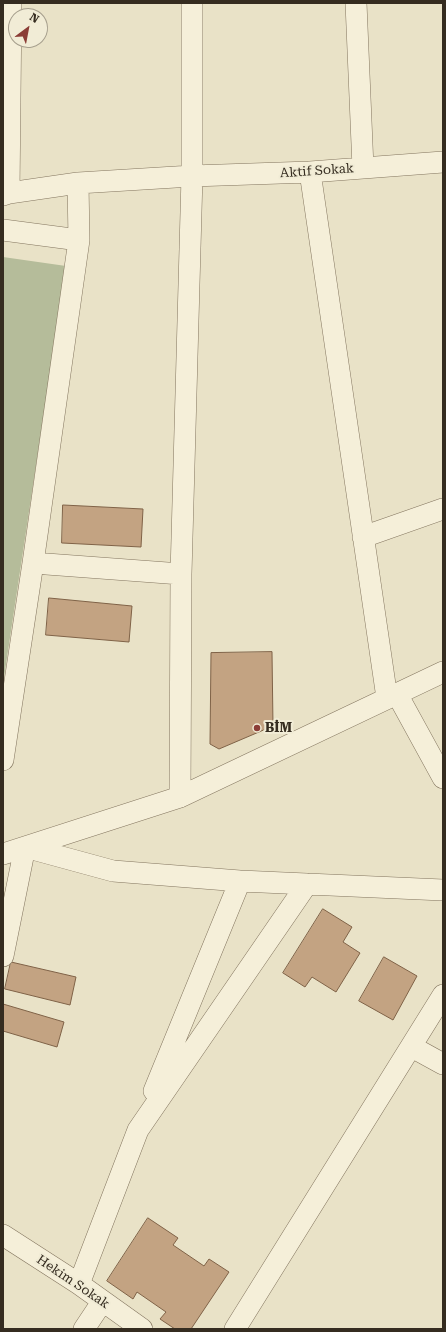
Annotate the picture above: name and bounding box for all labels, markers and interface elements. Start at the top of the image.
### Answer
north arrow [8,8,48,48]
text: N [27,10,41,26]
street label: Aktif Sokak [279,161,355,181]
place label: BİM [265,720,292,736]
marker: BİM [252,723,262,733]
street label: Hekim Sokak [34,1252,112,1312]

